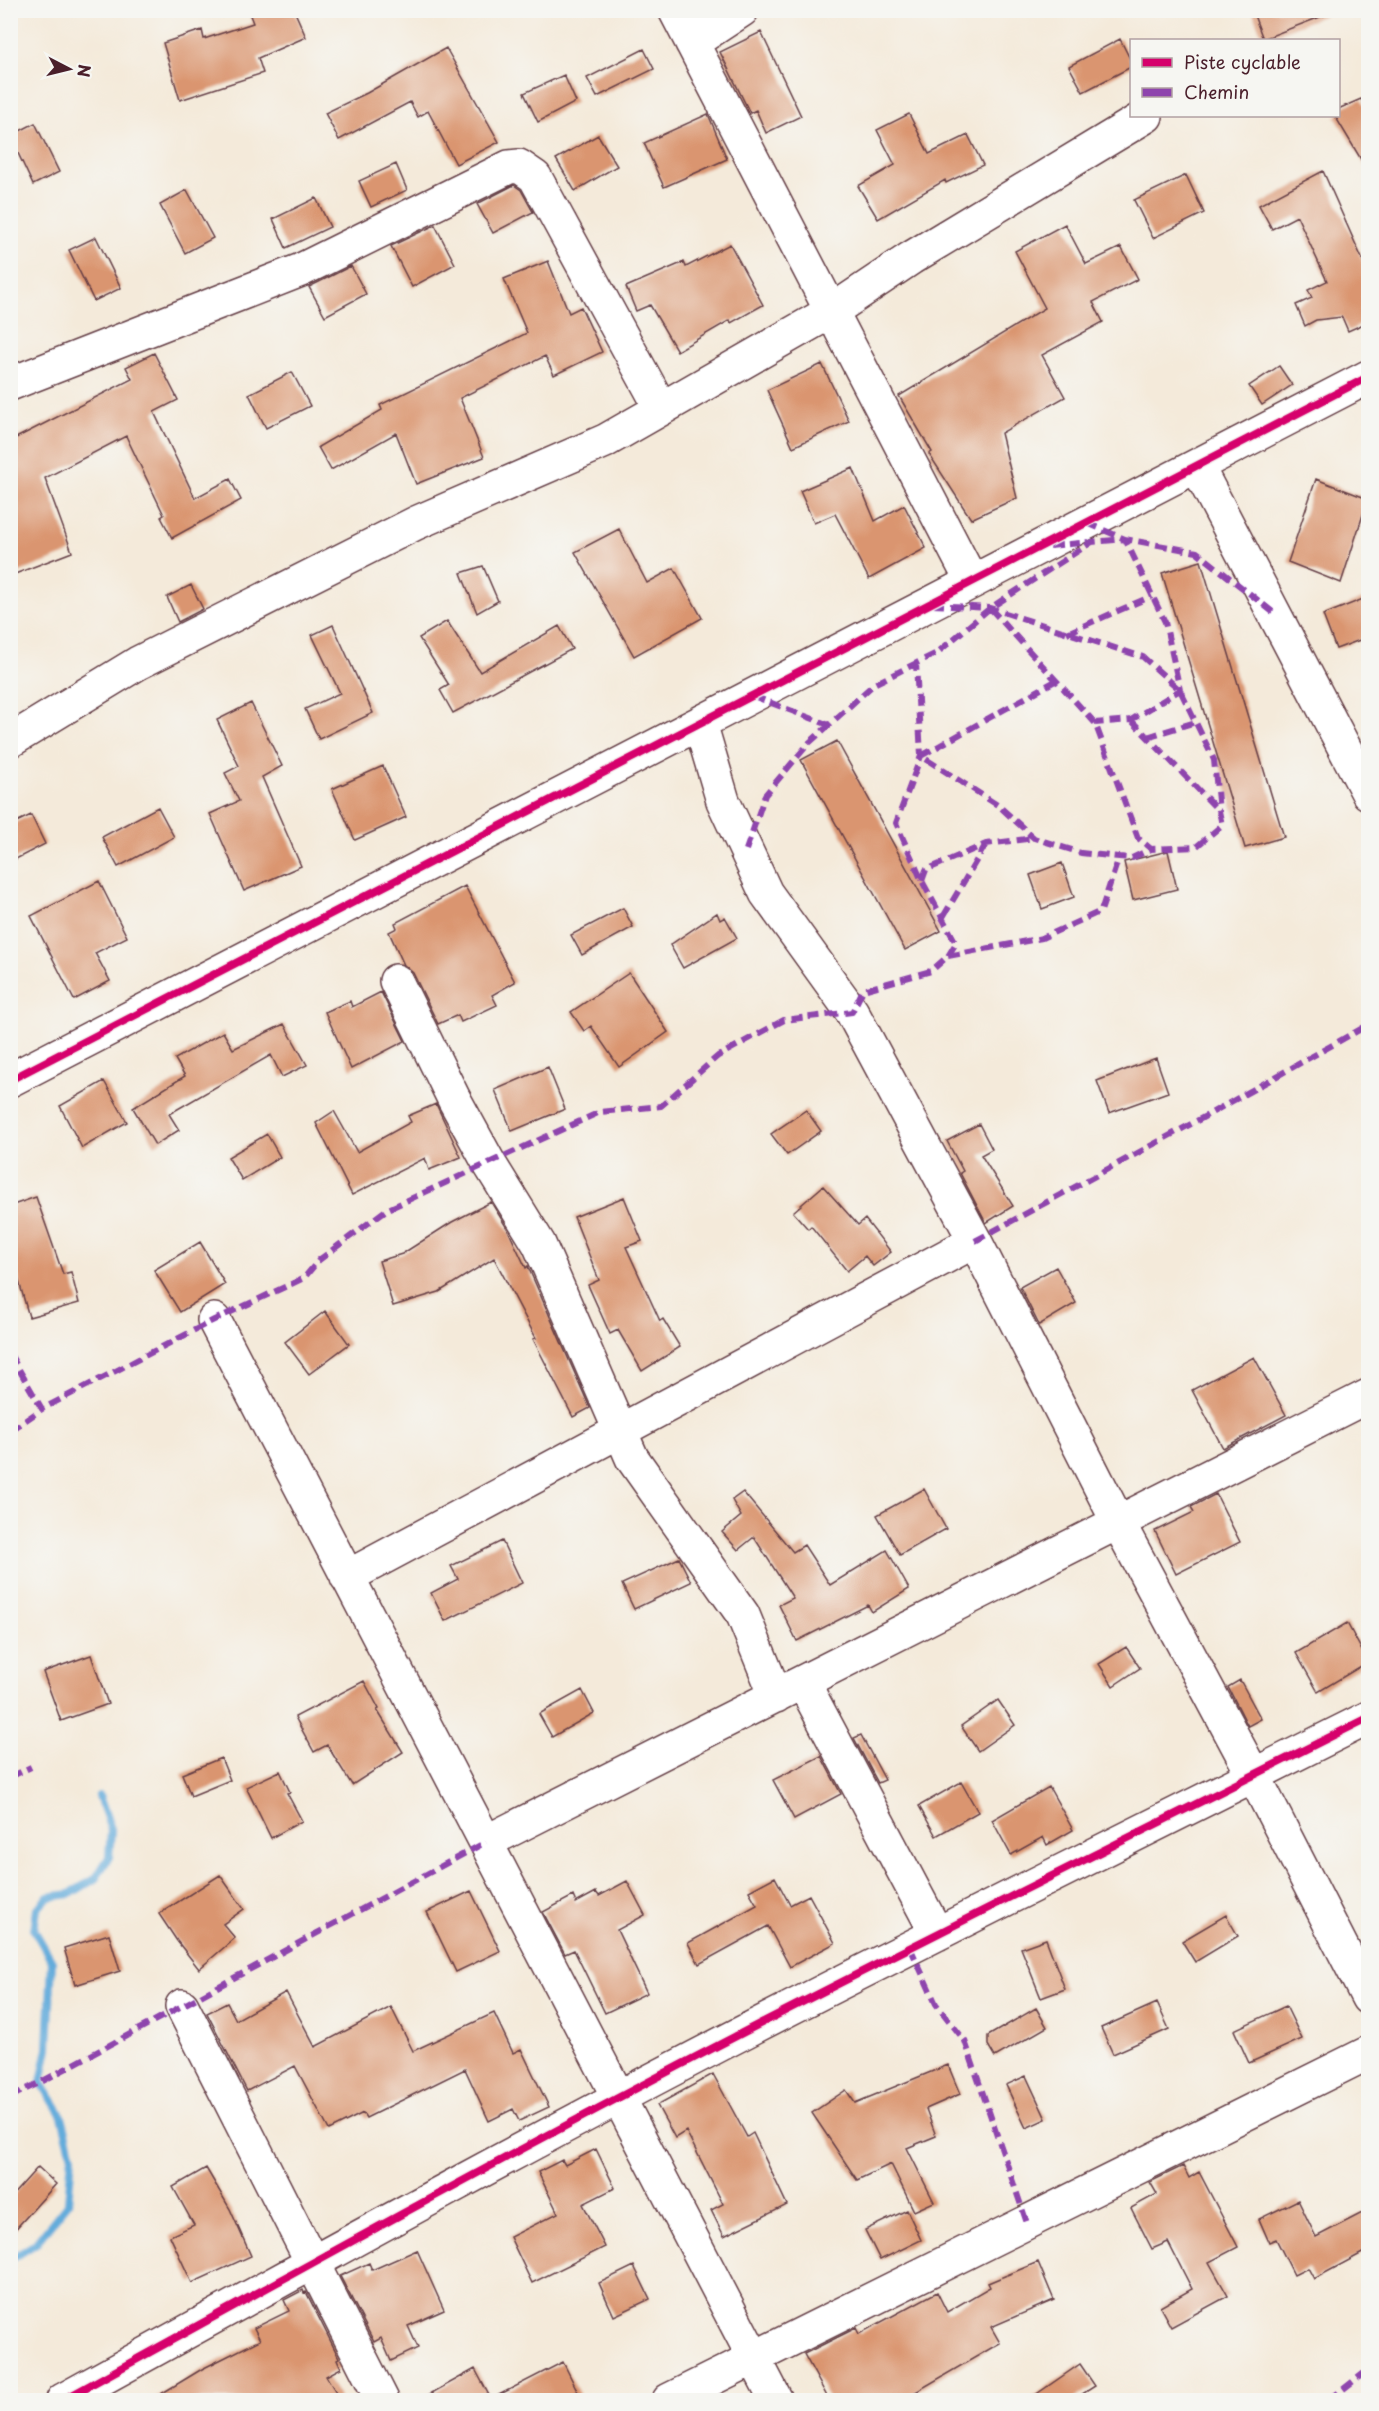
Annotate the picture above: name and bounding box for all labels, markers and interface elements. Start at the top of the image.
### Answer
north arrow [39,39,99,99]
legend [1130,39,1340,117]
text: Piste cyclable [1184,48,1301,75]
text: N [72,63,98,79]
text: Chemin [1184,78,1249,105]

